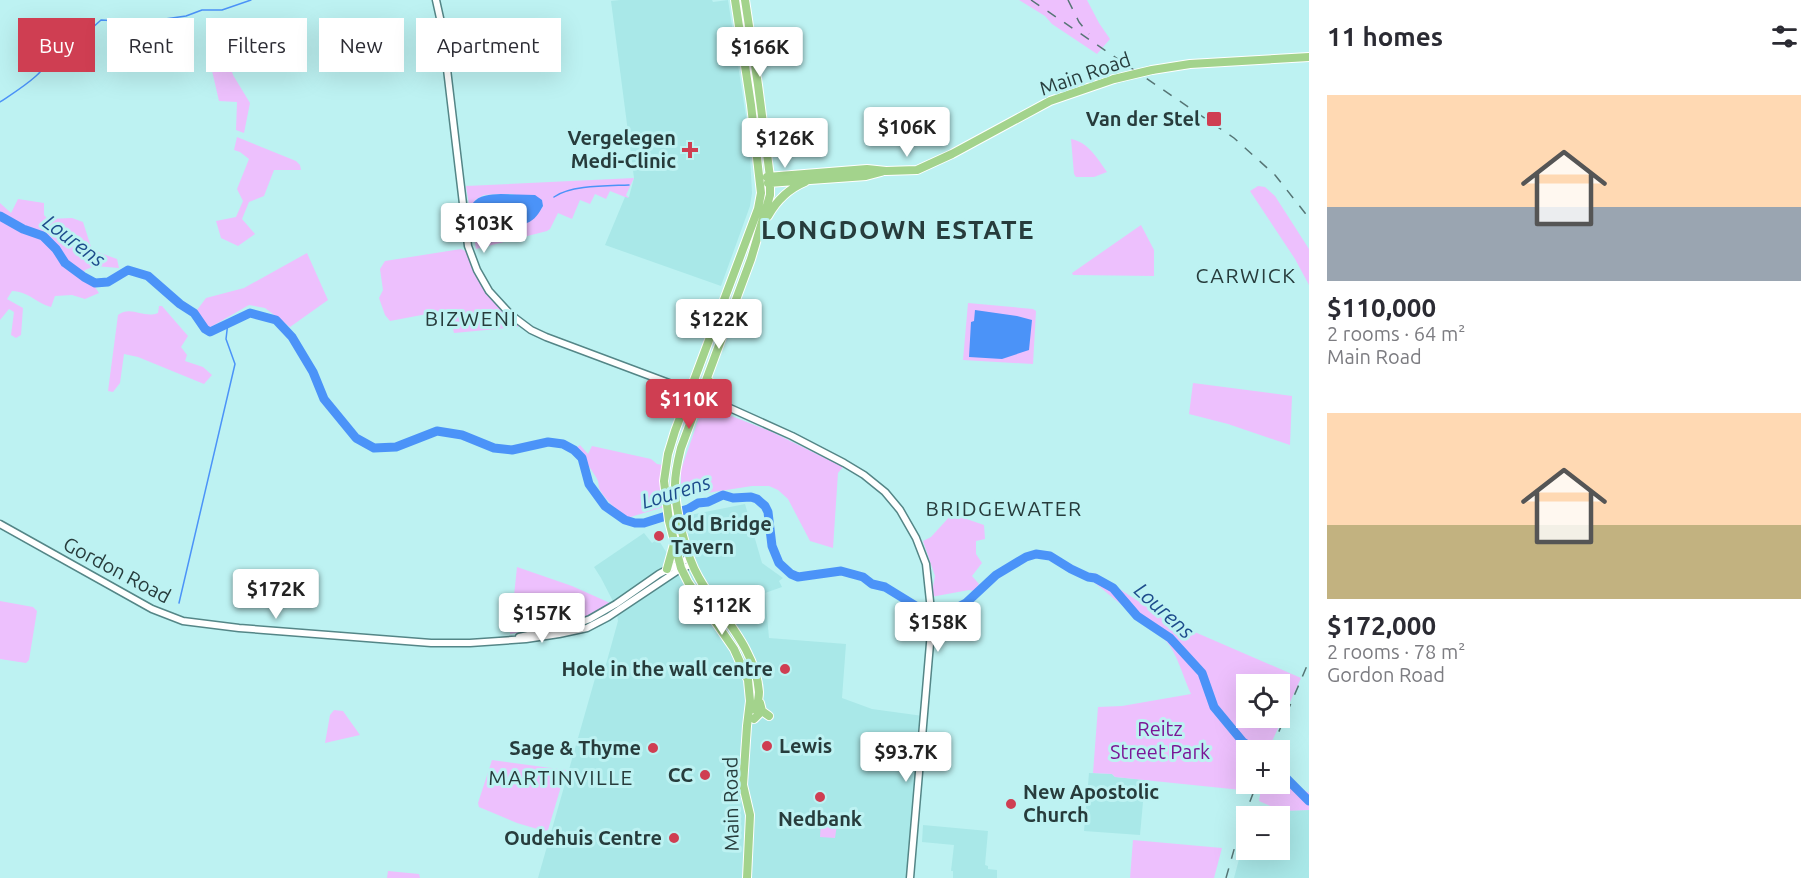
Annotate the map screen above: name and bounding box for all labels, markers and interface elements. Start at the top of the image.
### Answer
chip: Buy [18,18,95,72]
chip: Rent [107,18,194,72]
chip: Filters [206,18,307,72]
chip: New [319,18,404,72]
chip: Apartment [416,18,561,72]
icon: filters [1768,20,1801,53]
text: 11 homes [1327,22,1443,51]
pin: $166K [718,27,802,78]
text: $166K [731,35,789,58]
street label: Main Road [1036,47,1133,100]
pin: $106K [865,107,949,158]
place label: Van der Stel [1086,107,1200,130]
marker: Van der Stel [1205,110,1223,128]
text: $106K [878,115,936,138]
pin: $126K [743,118,827,169]
place label: Vergelegen Medi-Clinic [568,126,676,172]
text: $126K [756,126,814,149]
icon: home [1510,134,1618,242]
marker: Vergelegen Medi-Clinic [681,141,699,159]
pin: $103K [442,203,526,254]
water label: Lourens [39,209,110,271]
text: $103K [455,211,513,234]
district label: LONGDOWN ESTATE [761,215,1035,244]
district label: CARWICK [1195,263,1297,287]
text: $110,000 [1327,293,1436,322]
pin: $122K [677,299,761,350]
district label: BIZWENI [425,306,517,330]
text: $122K [690,307,748,330]
text: 2 rooms · 64 m² [1327,322,1465,345]
text: Main Road [1327,345,1422,368]
pin: $110K [647,379,731,430]
text: $110K [660,387,718,410]
icon: home [1510,452,1618,560]
water label: Lourens [638,469,713,513]
district label: BRIDGEWATER [925,496,1083,520]
place label: Old Bridge Tavern [671,512,772,558]
marker: Old Bridge Tavern [652,529,666,543]
street label: Gordon Road [60,532,175,607]
pin: $172K [234,569,318,620]
text: $172K [247,577,305,600]
water label: Lourens [1130,577,1199,643]
pin: $112K [680,585,764,636]
pin: $157K [500,593,584,644]
text: $112K [693,593,751,616]
text: $157K [513,601,571,624]
pin: $158K [896,602,980,653]
text: $158K [909,610,967,633]
text: $172,000 [1327,611,1436,640]
text: 2 rooms · 78 m² [1327,640,1465,663]
place label: Hole in the wall centre [562,657,773,680]
marker: Hole in the wall centre [778,662,792,676]
text: Gordon Road [1327,663,1445,686]
map controls [1236,674,1290,860]
button: locate [1236,674,1290,728]
park label: Reitz Street Park [1110,717,1210,763]
pin: $93.7K [857,732,955,783]
place label: Lewis [779,734,832,757]
place label: Sage & Thyme [509,736,641,759]
marker: Lewis [760,739,774,753]
text: $93.7K [874,740,938,763]
button: + [1236,740,1290,794]
marker: Sage & Thyme [646,741,660,755]
street label: Main Road [718,757,743,852]
place label: CC [668,763,693,786]
district label: MARTINVILLE [488,765,634,789]
marker: CC [698,768,712,782]
place label: New Apostolic Church [1023,780,1159,826]
marker: Nedbank [813,790,827,804]
marker: New Apostolic Church [1004,797,1018,811]
button: − [1236,806,1290,860]
place label: Nedbank [778,807,862,830]
place label: Oudehuis Centre [504,826,662,849]
marker: Oudehuis Centre [667,831,681,845]

